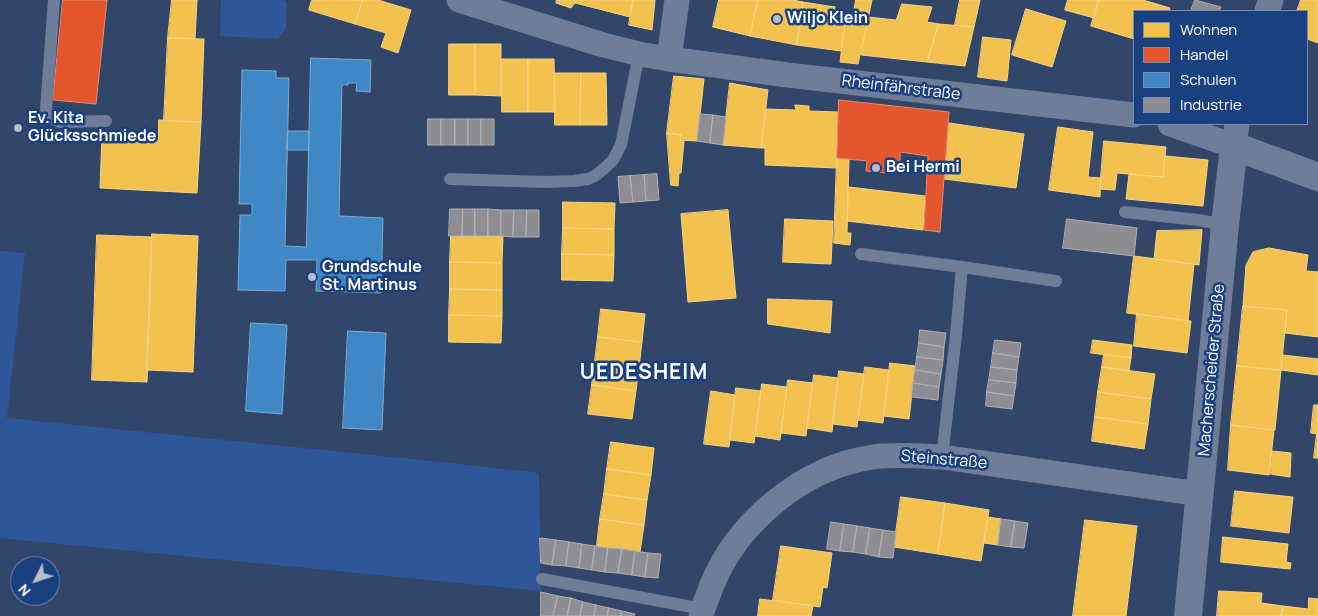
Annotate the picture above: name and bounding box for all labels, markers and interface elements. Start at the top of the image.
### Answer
place label: Wiljo Klein [787,9,868,29]
legend [1133,10,1308,125]
marker: Wiljo Klein [771,13,783,25]
text: Wohnen [1180,19,1237,40]
text: Handel [1180,44,1229,65]
text: Schulen [1180,69,1236,90]
street label: Rheinfährstraße [841,71,961,105]
text: Industrie [1180,94,1242,115]
place label: Ev. Kita Glücksschmiede [28,109,156,147]
marker: Ev. Kita Glücksschmiede [12,122,24,134]
place label: Bei Hermi [886,158,960,178]
marker: Bei Hermi [870,162,882,174]
place label: Grundschule St. Martinus [322,258,422,296]
marker: Grundschule St. Martinus [306,271,318,283]
street label: Macherscheider Straße [1195,283,1229,457]
district label: UEDESHEIM [579,360,709,386]
street label: Steinstraße [900,447,988,473]
north arrow [10,556,60,606]
text: N [14,580,35,601]

